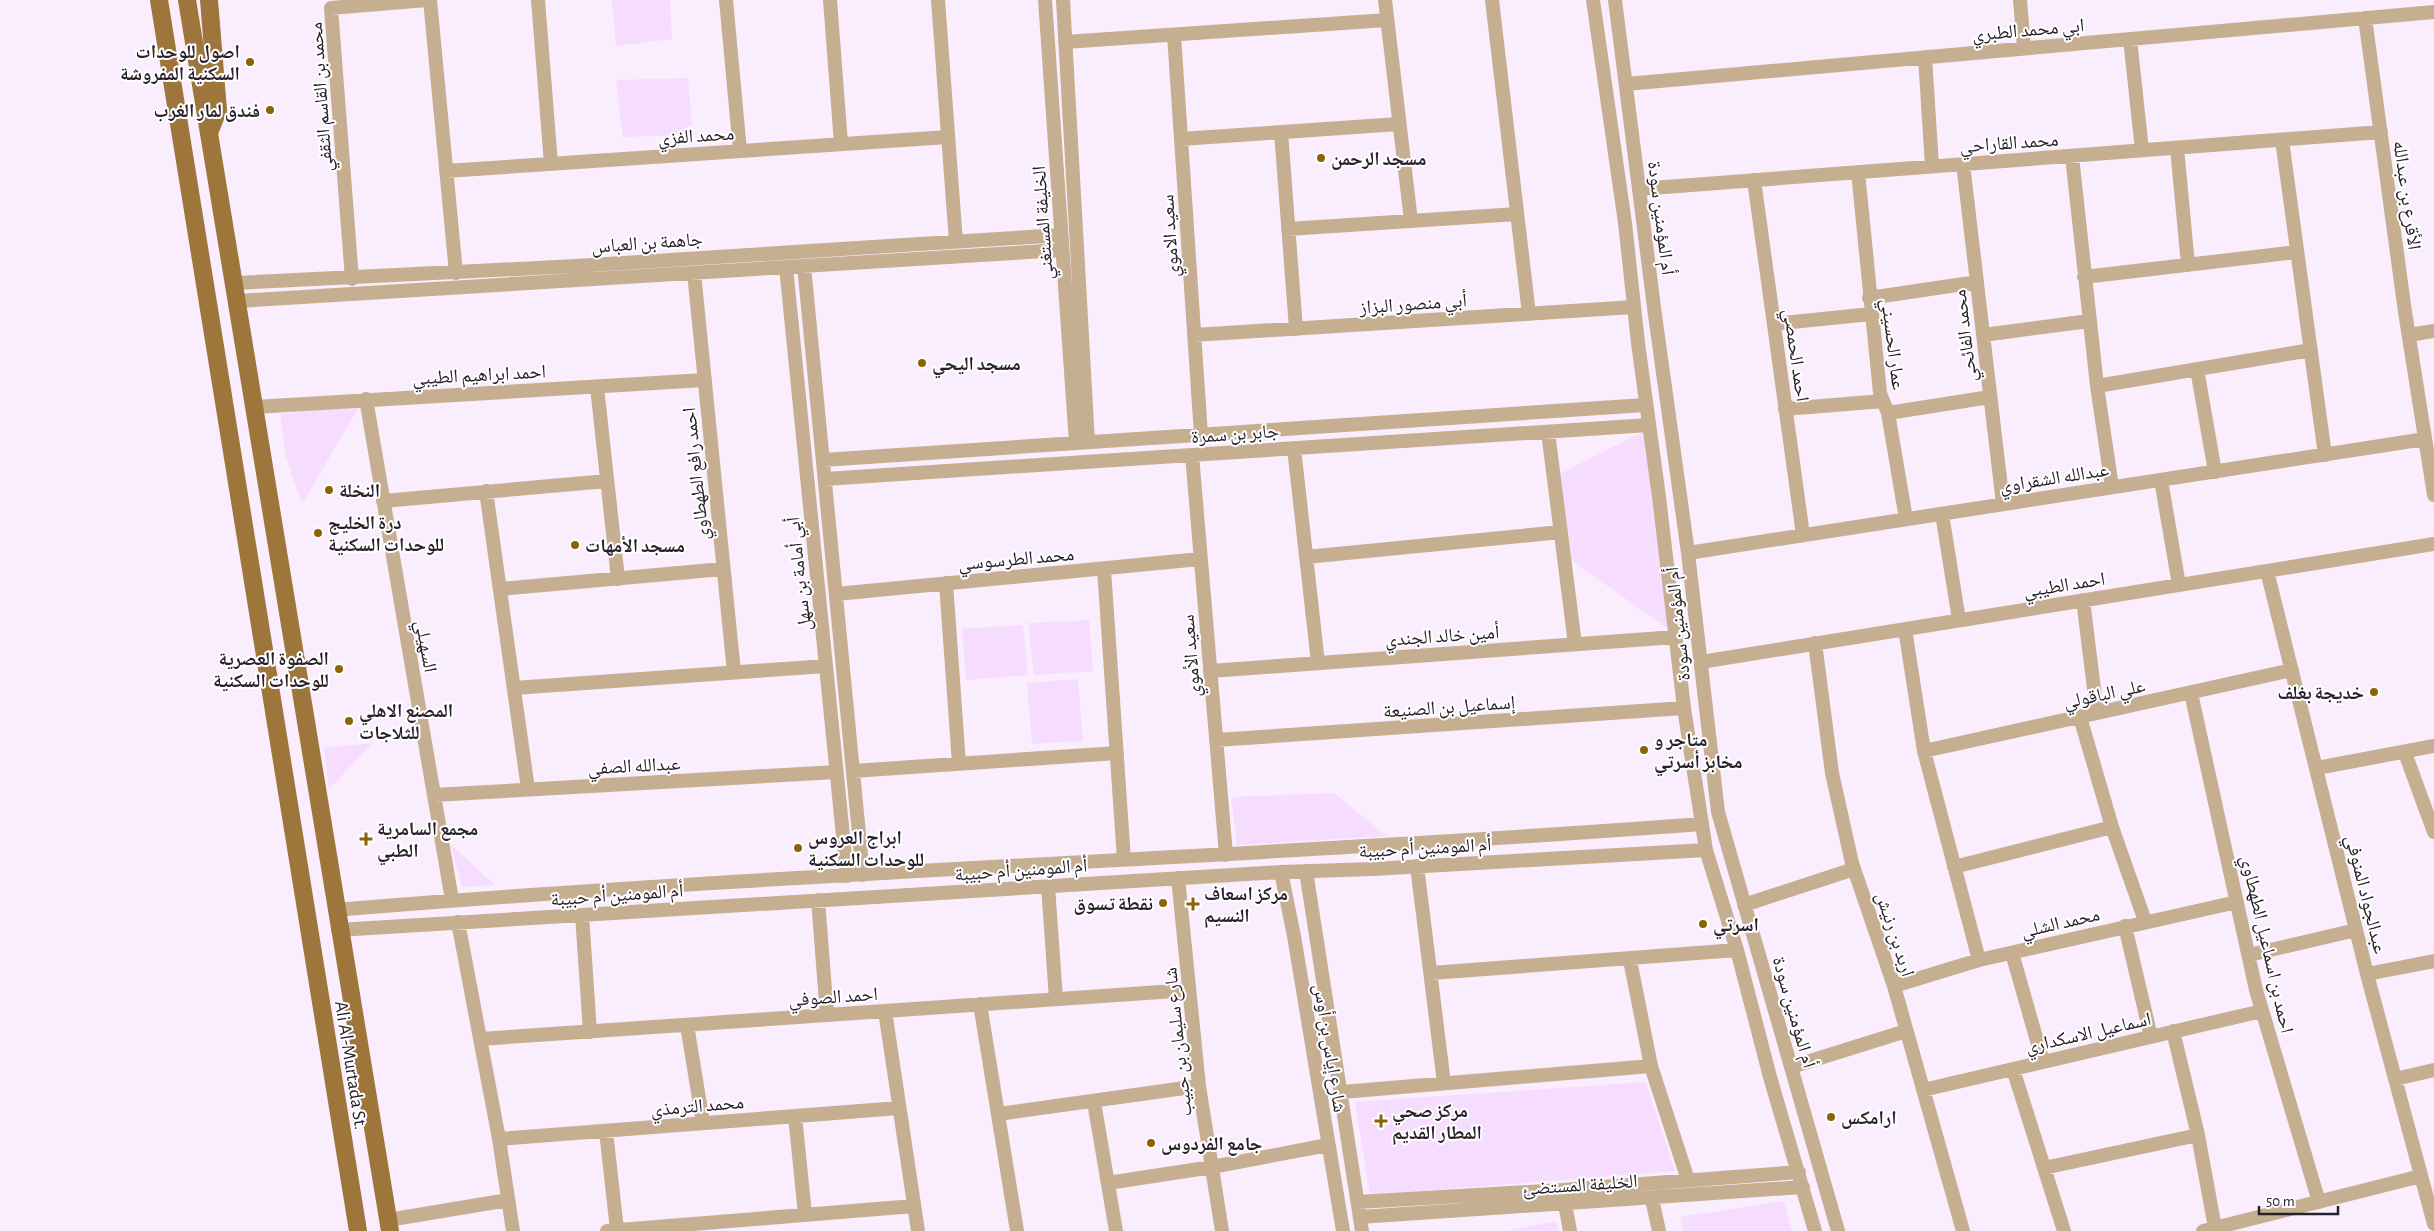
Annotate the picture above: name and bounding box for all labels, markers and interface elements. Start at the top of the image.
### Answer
street label: ابي محمد الطبري [1971,16,2086,50]
street label: محمد بن القاسم الثقفي [307,21,341,173]
place label: اصول للوحدات السكنية المفروشة [120,43,240,85]
marker: اصول للوحدات السكنية المفروشة [244,56,256,68]
place label: فندق لمار الغرب [154,102,260,122]
marker: فندق لمار الغرب [264,104,276,116]
street label: محمد الفزي [657,124,735,153]
street label: محمد القاراحي [1959,131,2059,161]
street label: الأقرع بن عبدالله [2388,139,2424,251]
place label: مسجد الرحمن [1331,150,1426,170]
marker: مسجد الرحمن [1315,152,1327,164]
street label: أم المؤمنين سودة [1641,160,1680,277]
street label: الخليفة المستغني [1030,165,1062,280]
street label: سعيد الاموي [1158,193,1188,278]
street label: جاهمة بن العباس [591,230,704,258]
street label: محمد الفائحي [1950,288,1985,383]
street label: أبي منصور البزاز [1357,289,1468,323]
street label: عمار الحسيني [1873,297,1908,392]
street label: احمد الحمصي [1775,308,1811,403]
place label: مسجد اليحي [932,355,1021,379]
marker: مسجد اليحي [916,357,928,369]
street label: احمد ابراهيم الطيبي [412,363,547,393]
street label: احمد رافع الطهطاوي [680,406,718,541]
street label: جابر بن سمرة [1190,422,1280,448]
street label: عبدالله الشقراوي [1998,460,2111,501]
place label: النخلة [339,482,380,501]
marker: النخلة [323,484,335,496]
place label: درة الخليج للوحدات السكنية [328,514,444,556]
street label: أبي أمامة بن سهل [781,515,820,632]
marker: درة الخليج للوحدات السكنية [312,527,324,539]
place label: مسجد الأمهات [585,536,685,556]
marker: مسجد الأمهات [569,539,581,551]
street label: محمد الطرسوسي [957,545,1075,579]
street label: أم المؤمنين سودة [1660,566,1697,682]
street label: احمد الطيبي [2022,570,2107,606]
street label: سعيد الأموي [1178,613,1209,698]
street label: السهيلي [407,619,439,675]
street label: أمين خالد الجندي [1384,620,1500,655]
place label: الصفوة العصرية للوحدات السكنية [213,650,329,692]
marker: الصفوة العصرية للوحدات السكنية [333,663,345,675]
street label: علي الباقولي [2062,676,2148,717]
place label: خديجة بغلف [2278,684,2364,704]
marker: خديجة بغلف [2368,686,2380,698]
street label: إسماعيل بن الصنيعة [1383,693,1516,724]
place label: المصنع الاهلي للثلاجات [359,702,453,743]
marker: المصنع الاهلي للثلاجات [343,715,355,727]
place label: متاجر و مخابز أسرتي [1654,731,1742,777]
marker: متاجر و مخابز أسرتي [1638,744,1650,756]
street label: عبدالله الصفي [587,755,682,783]
place label: مجمع السامرية الطبي [377,820,478,866]
place label: ابراج العروس للوحدات السكنية [808,829,924,871]
marker: مجمع السامرية الطبي [359,832,373,846]
street label: أم المومنين أم حبيبة [1358,833,1492,864]
street label: عبدالجواد المنوفي [2337,833,2390,957]
marker: ابراج العروس للوحدات السكنية [792,842,804,854]
street label: أم المومنين أم حبيبة [954,854,1088,888]
street label: احمد بن اسماعيل الطهطاوي [2232,854,2296,1036]
street label: أم المومنين أم حبيبة [550,879,684,913]
place label: مركز اسعاف النسيم [1204,885,1288,928]
street label: اربد بن رنيش [1871,890,1917,979]
place label: نقطة تسوق [1073,895,1153,915]
marker: نقطة تسوق [1157,897,1169,909]
marker: مركز اسعاف النسيم [1186,897,1200,911]
street label: محمد الشلي [2019,905,2103,946]
place label: اسرتي [1713,916,1759,940]
marker: اسرتي [1697,918,1709,930]
street label: أم المؤمنين سودة [1766,954,1821,1071]
street label: شارع سليمان بن حبيب [1161,966,1197,1117]
street label: شارع إياس بن أوس [1307,982,1352,1114]
street label: احمد الصوفي [788,985,879,1015]
street label: Ali Al-Murtada St. [331,1000,370,1131]
street label: اسماعيل الاسكداري [2024,1010,2154,1062]
street label: محمد الترمذي [650,1093,745,1125]
place label: مركز صحي المطار القديم [1392,1102,1482,1145]
place label: ارامكس [1841,1109,1897,1129]
marker: ارامكس [1825,1111,1837,1123]
marker: مركز صحي المطار القديم [1374,1114,1388,1128]
place label: جامع الفردوس [1161,1135,1262,1156]
marker: جامع الفردوس [1145,1137,1157,1149]
street label: الخليفة المستضئ [1522,1172,1638,1200]
scale bar [2259,1184,2338,1216]
text: 50 m [2266,1194,2295,1209]

